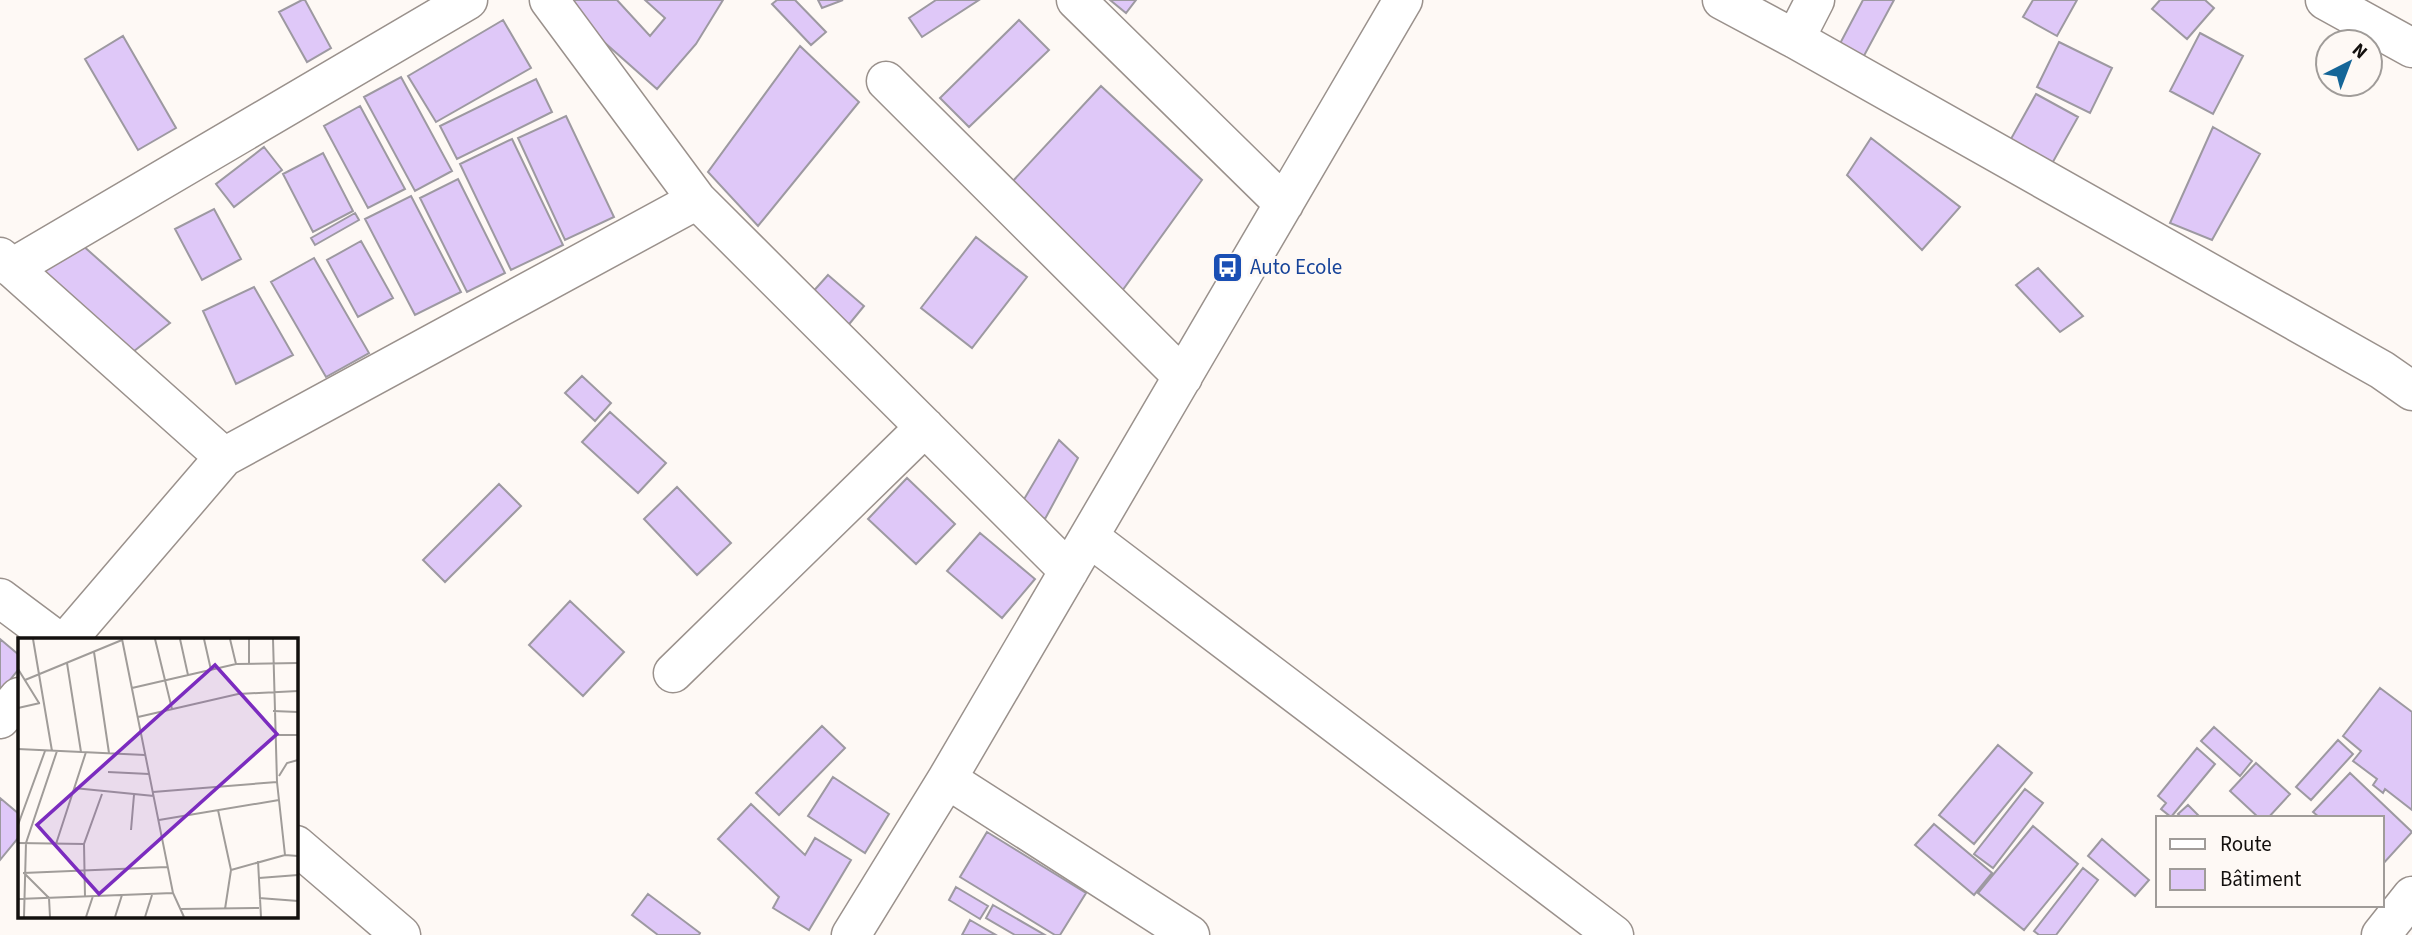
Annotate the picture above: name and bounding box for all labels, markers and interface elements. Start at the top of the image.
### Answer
north arrow [2314,28,2384,98]
text: N [2346,37,2373,66]
bus stop icon: Auto Ecole [1210,250,1244,284]
place label: Auto Ecole [1250,252,1342,282]
inset map [18,638,298,918]
legend [2156,816,2384,907]
text: Route [2220,829,2272,859]
text: Bâtiment [2220,864,2301,894]

